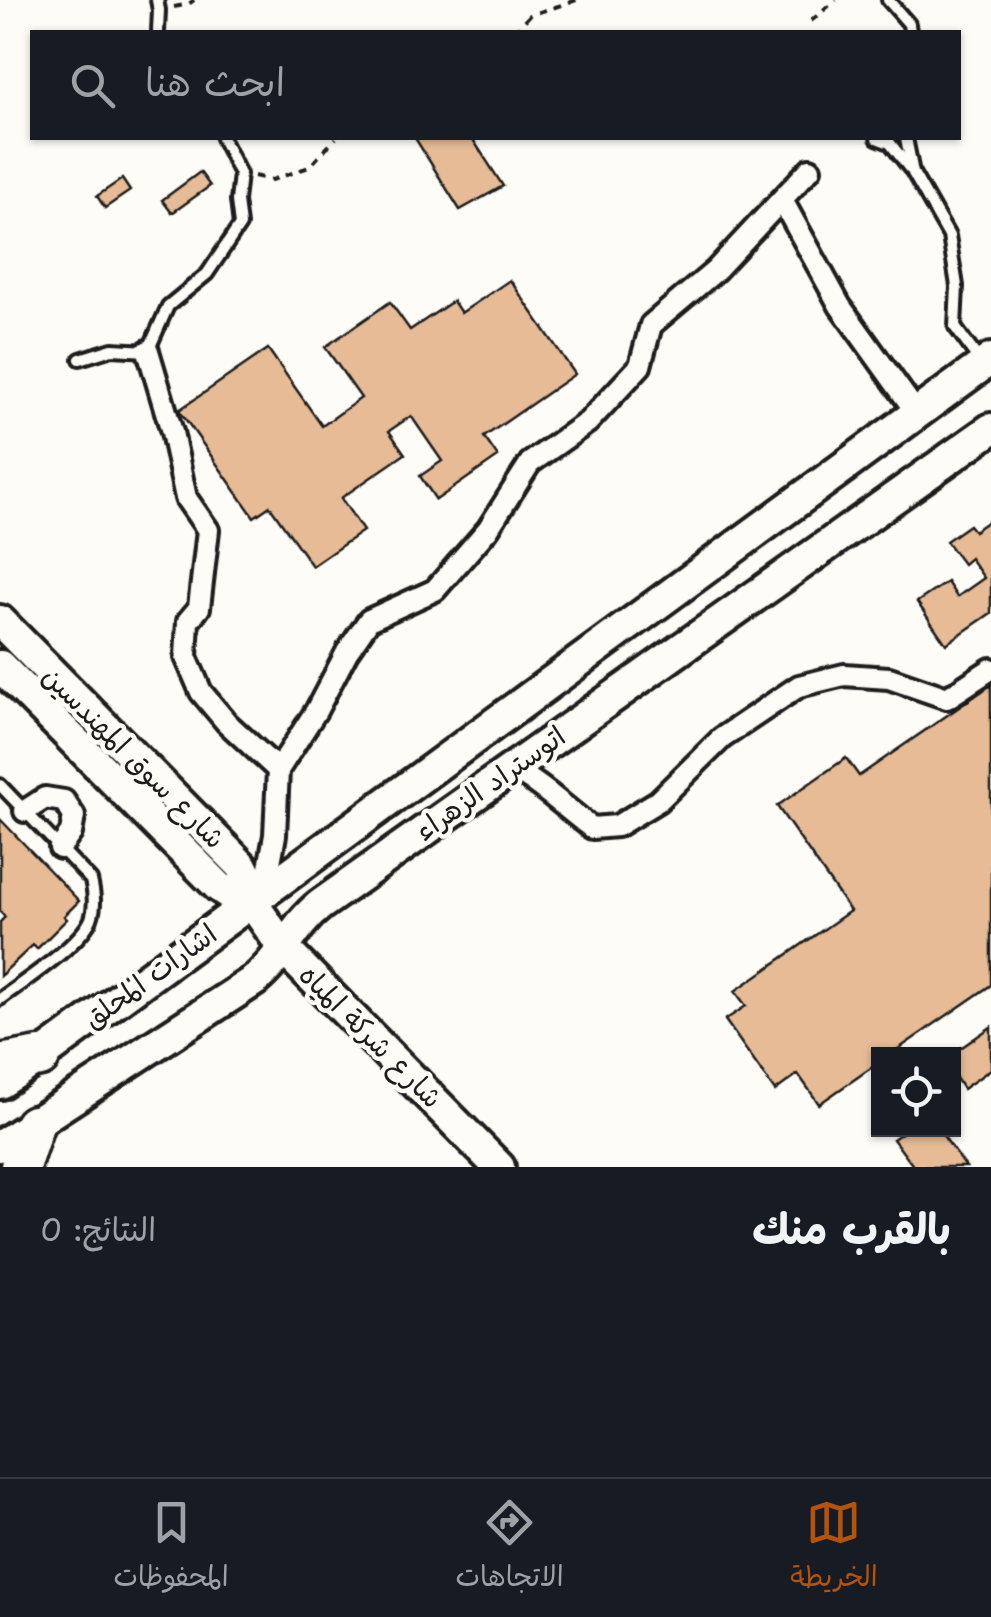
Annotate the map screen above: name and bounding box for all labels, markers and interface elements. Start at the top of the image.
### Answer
search box [30,30,961,140]
text: ابحث هنا [145,57,285,108]
icon: search [65,58,120,113]
street label: شارع سوق المهندسين [34,657,234,857]
street label: اتوستراد الزهراء [407,717,573,849]
street label: اشارات المحلق [76,915,224,1037]
street label: شارع شركة المياه [290,956,451,1117]
map controls [871,1047,961,1137]
button: locate [871,1047,961,1137]
text: بالقرب منك [752,1201,951,1257]
text: النتائج: 0 [40,1208,156,1251]
tab: المحفوظات [113,1495,229,1601]
tab: الاتجاهات [455,1495,564,1601]
tab: الخريطة [790,1495,878,1601]

